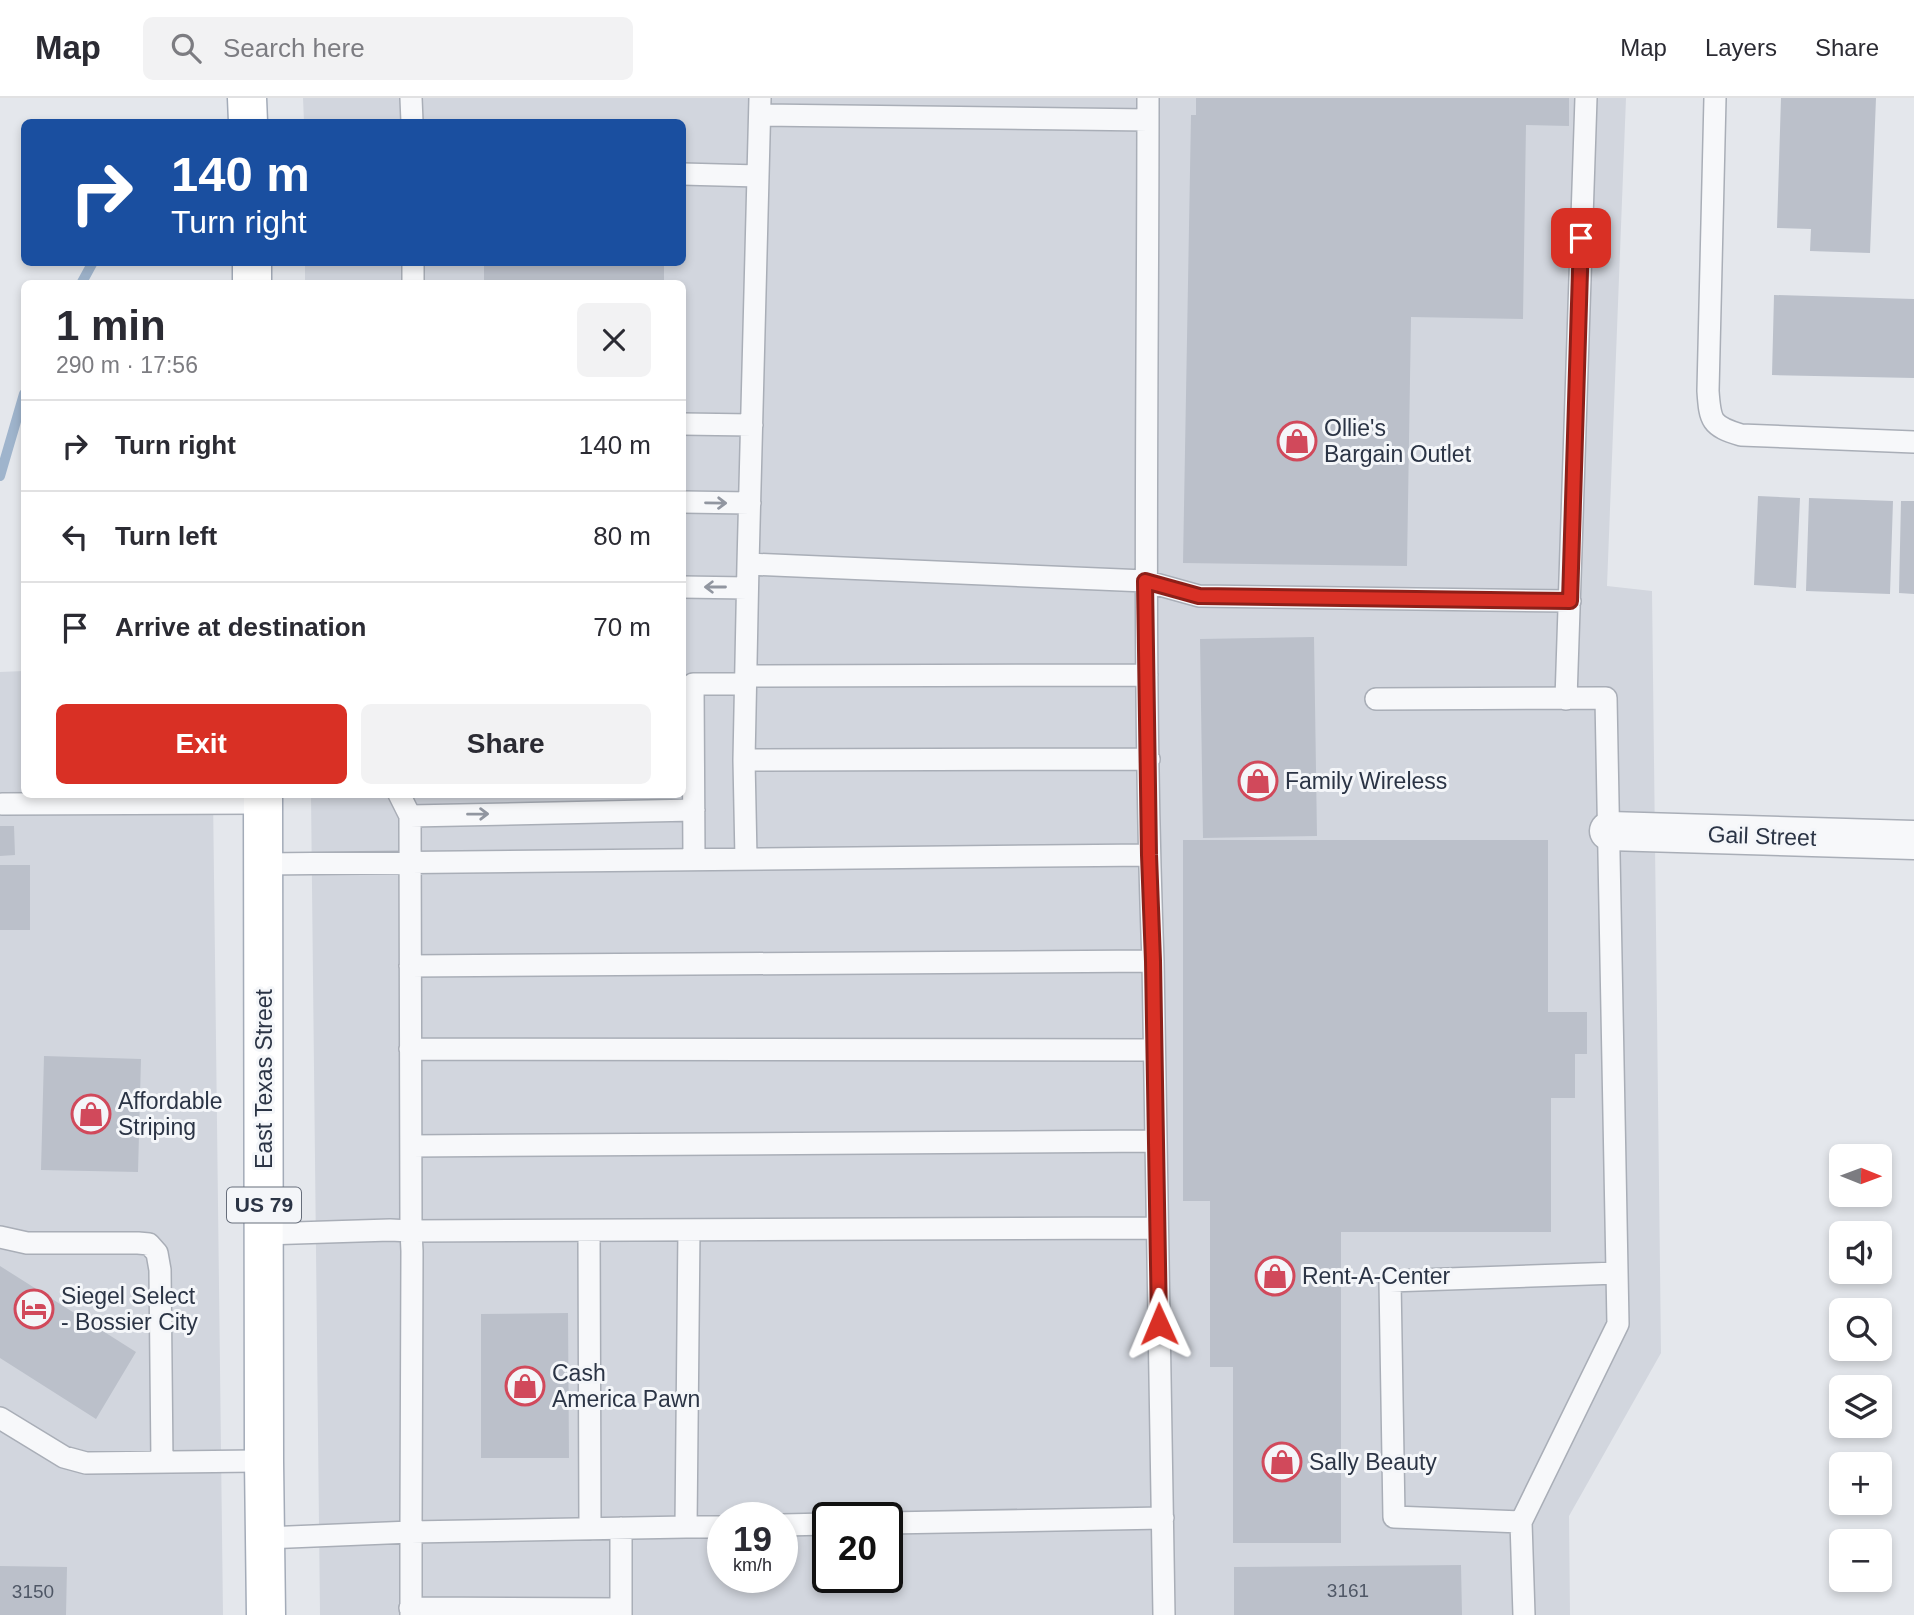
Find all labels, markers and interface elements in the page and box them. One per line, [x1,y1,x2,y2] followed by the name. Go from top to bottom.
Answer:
[143,17,633,80] search box
[35,29,101,66] text: Map
[167,29,205,67] icon: search
[223,33,365,63] text: Search here
[1620,34,1667,61] text: Map
[1705,34,1777,61] text: Layers
[1815,34,1879,61] text: Share
[56,147,147,238] icon: right
[171,147,310,201] text: 140 m
[171,204,307,240] text: Turn right
[1551,208,1611,268] pin
[1562,219,1600,257] icon: arrive
[56,302,166,349] text: 1 min
[577,303,651,377] button: close
[56,352,198,378] text: 290 m · 17:56
[1324,415,1472,467] place label: Ollie's Bargain Outlet
[1276,420,1318,462] shop icon: Ollie's Bargain Outlet
[56,427,94,465] icon: right
[115,430,236,460] text: Turn right
[579,430,651,460] text: 140 m
[704,496,727,510] one-way arrow
[56,518,94,556] icon: left
[115,521,217,551] text: Turn left
[593,521,651,551] text: 80 m
[704,581,727,594] one-way arrow
[56,609,94,647] icon: arrive
[115,612,366,642] text: Arrive at destination
[593,612,651,642] text: 70 m
[56,704,347,784] button: Exit
[361,704,651,784] button: Share
[1237,760,1279,802] shop icon: Family Wireless
[1285,768,1447,794] place label: Family Wireless
[467,807,490,821] one-way arrow
[1707,821,1817,851] street label: Gail Street
[251,988,277,1169] street label: East Texas Street
[118,1088,222,1140] place label: Affordable Striping
[70,1093,112,1135] shop icon: Affordable Striping
[1829,1144,1892,1208] north arrow
[1829,1144,1892,1592] map controls
[227,1188,301,1222] road number: US 79
[1829,1221,1892,1284] button: sound
[1254,1255,1296,1297] shop icon: Rent-A-Center
[1302,1263,1451,1289] place label: Rent-A-Center
[61,1283,198,1335] place label: Siegel Select - Bossier City
[1122,1287,1196,1361] position arrow
[13,1288,55,1330] hotel icon: Siegel Select - Bossier City
[1829,1298,1892,1361] button: search
[552,1360,700,1412] place label: Cash America Pawn
[504,1365,546,1407] shop icon: Cash America Pawn
[1829,1375,1892,1438] button: layers
[1261,1441,1303,1483] shop icon: Sally Beauty
[1309,1449,1437,1475] place label: Sally Beauty
[1829,1452,1892,1515] button: +
[812,1502,903,1593] speed limit sign: 20
[733,1519,772,1558] text: 19
[1829,1529,1892,1592] button: −
[733,1555,772,1575] text: km/h
[1327,1580,1369,1601] house number: 3161
[12,1581,54,1602] house number: 3150

